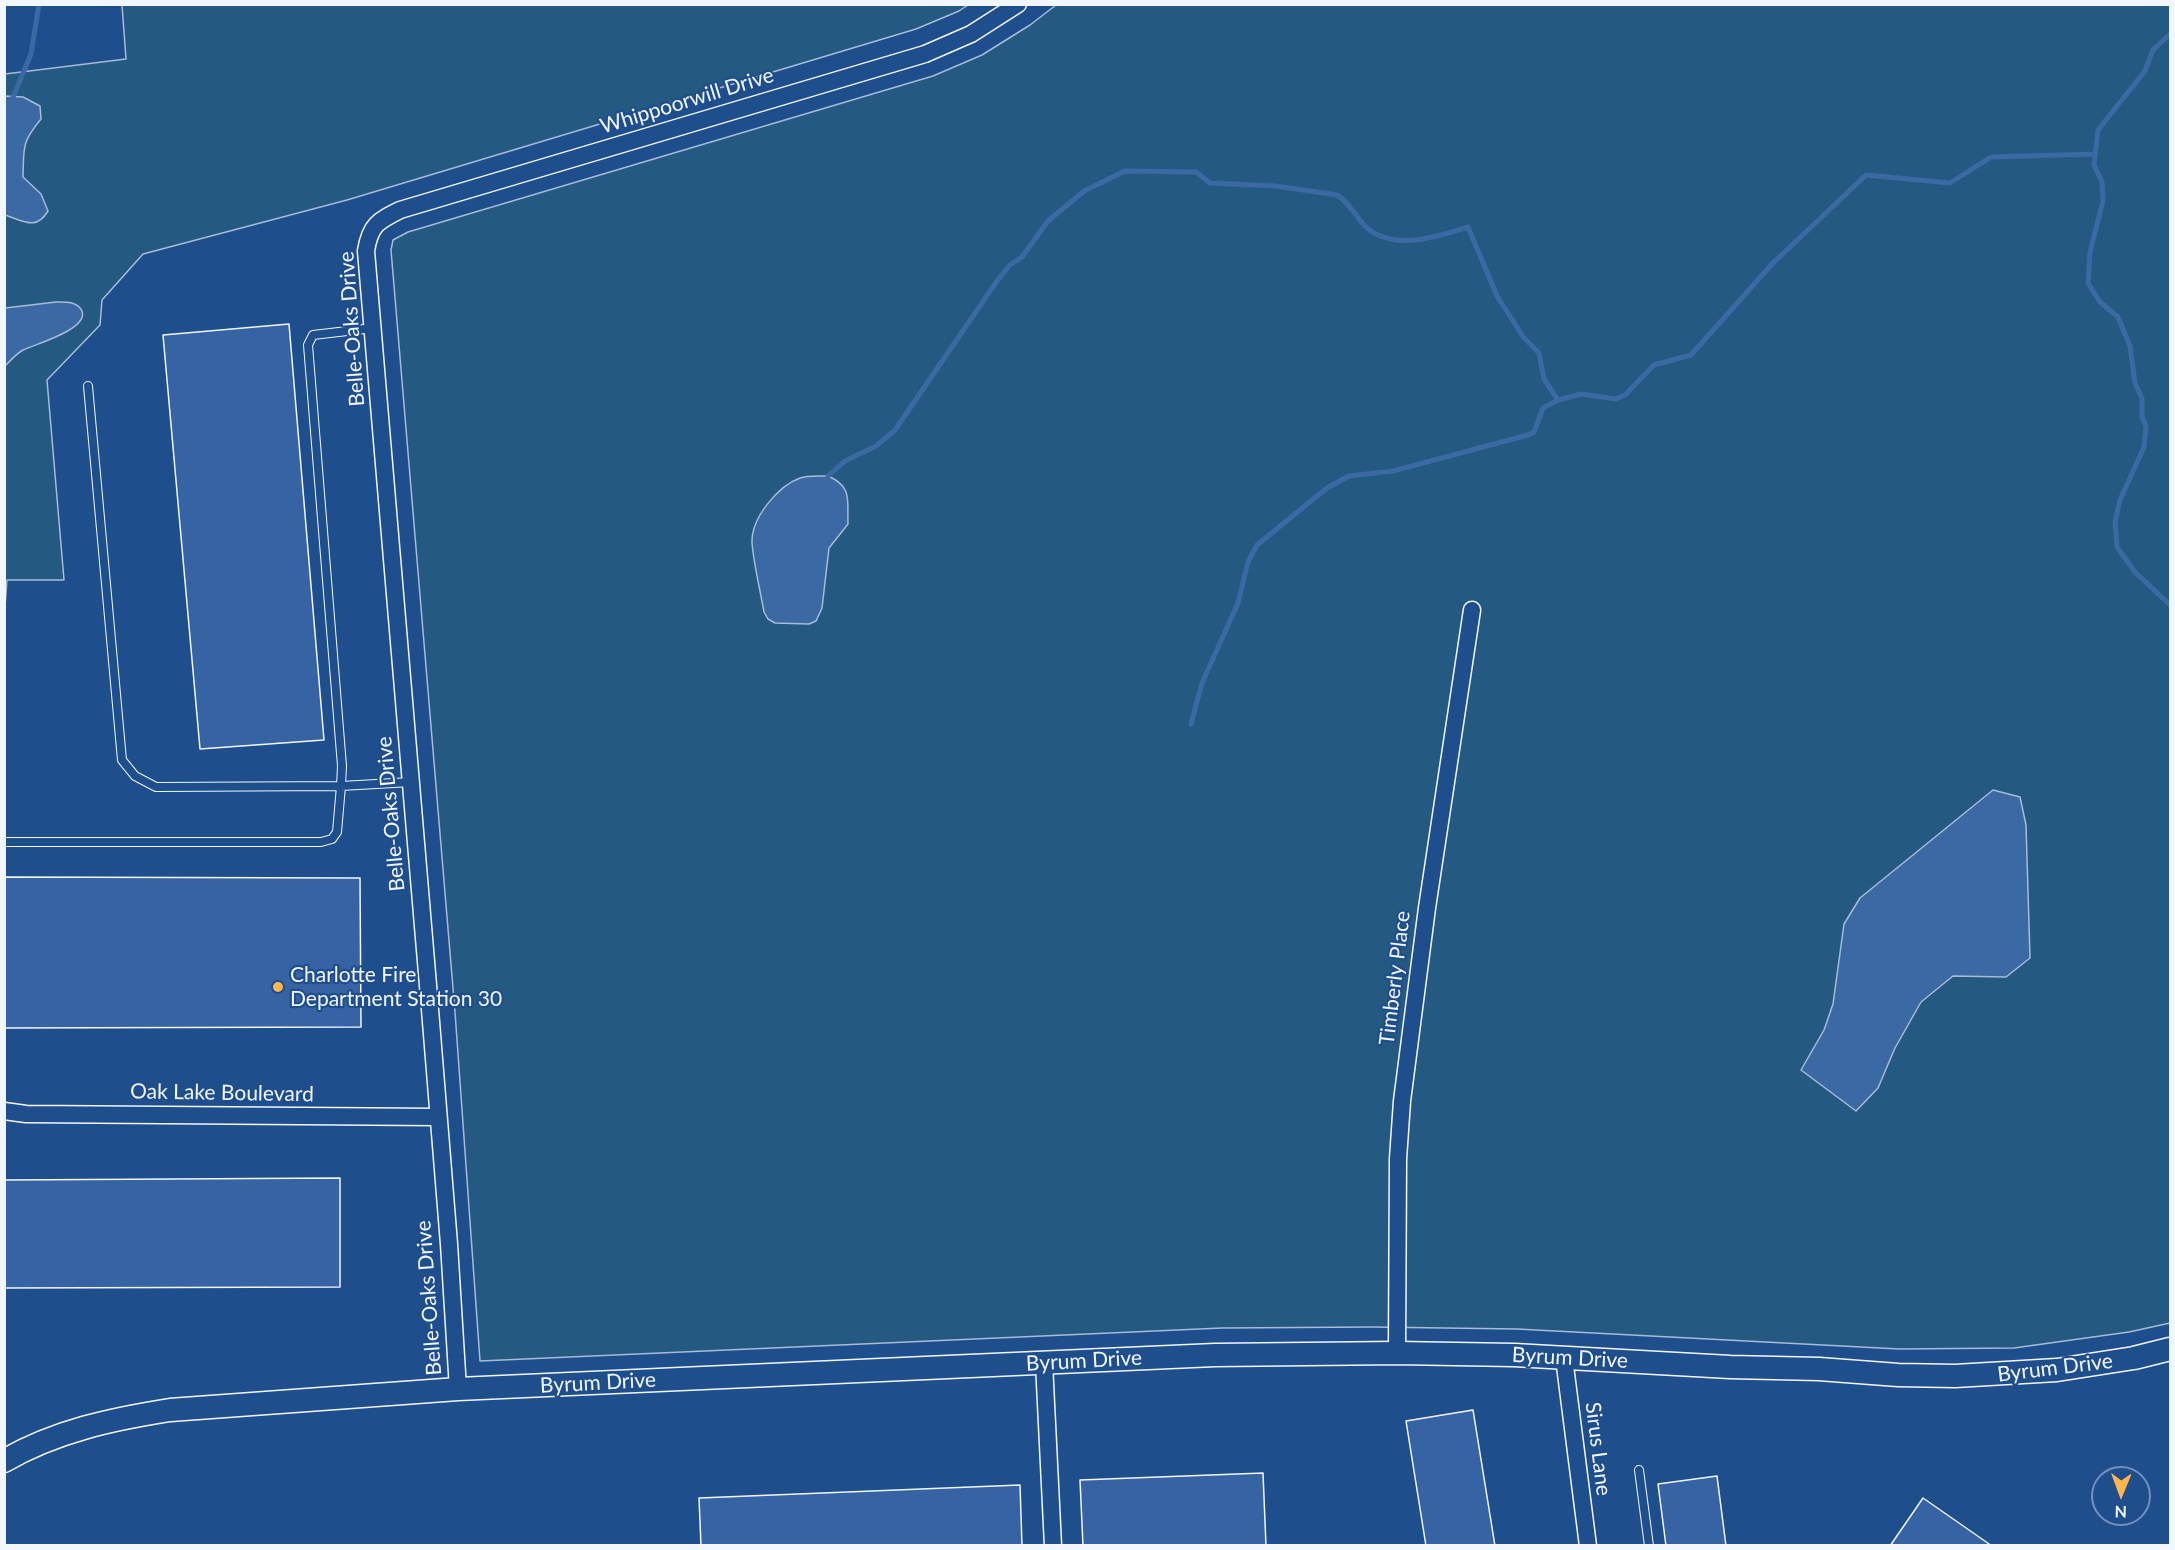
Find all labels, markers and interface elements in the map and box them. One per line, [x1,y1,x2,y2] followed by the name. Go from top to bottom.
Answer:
[597,63,777,139] street label: Whippoorwill Drive
[334,251,370,407] street label: Belle-Oaks Drive
[372,735,410,893] street label: Belle-Oaks Drive
[1374,909,1416,1047] street label: Timberly Place
[290,962,502,1012] place label: Charlotte Fire Department Station 30
[271,980,285,994] marker: Charlotte Fire Department Station 30
[130,1079,314,1107] street label: Oak Lake Boulevard
[411,1220,447,1376] street label: Belle-Oaks Drive
[1511,1342,1629,1374] street label: Byrum Drive
[1025,1345,1143,1377] street label: Byrum Drive
[1996,1348,2114,1388] street label: Byrum Drive
[539,1367,657,1399] street label: Byrum Drive
[1580,1401,1616,1497] street label: Sirus Lane
[2091,1466,2151,1526] north arrow
[2114,1503,2127,1522] text: N

